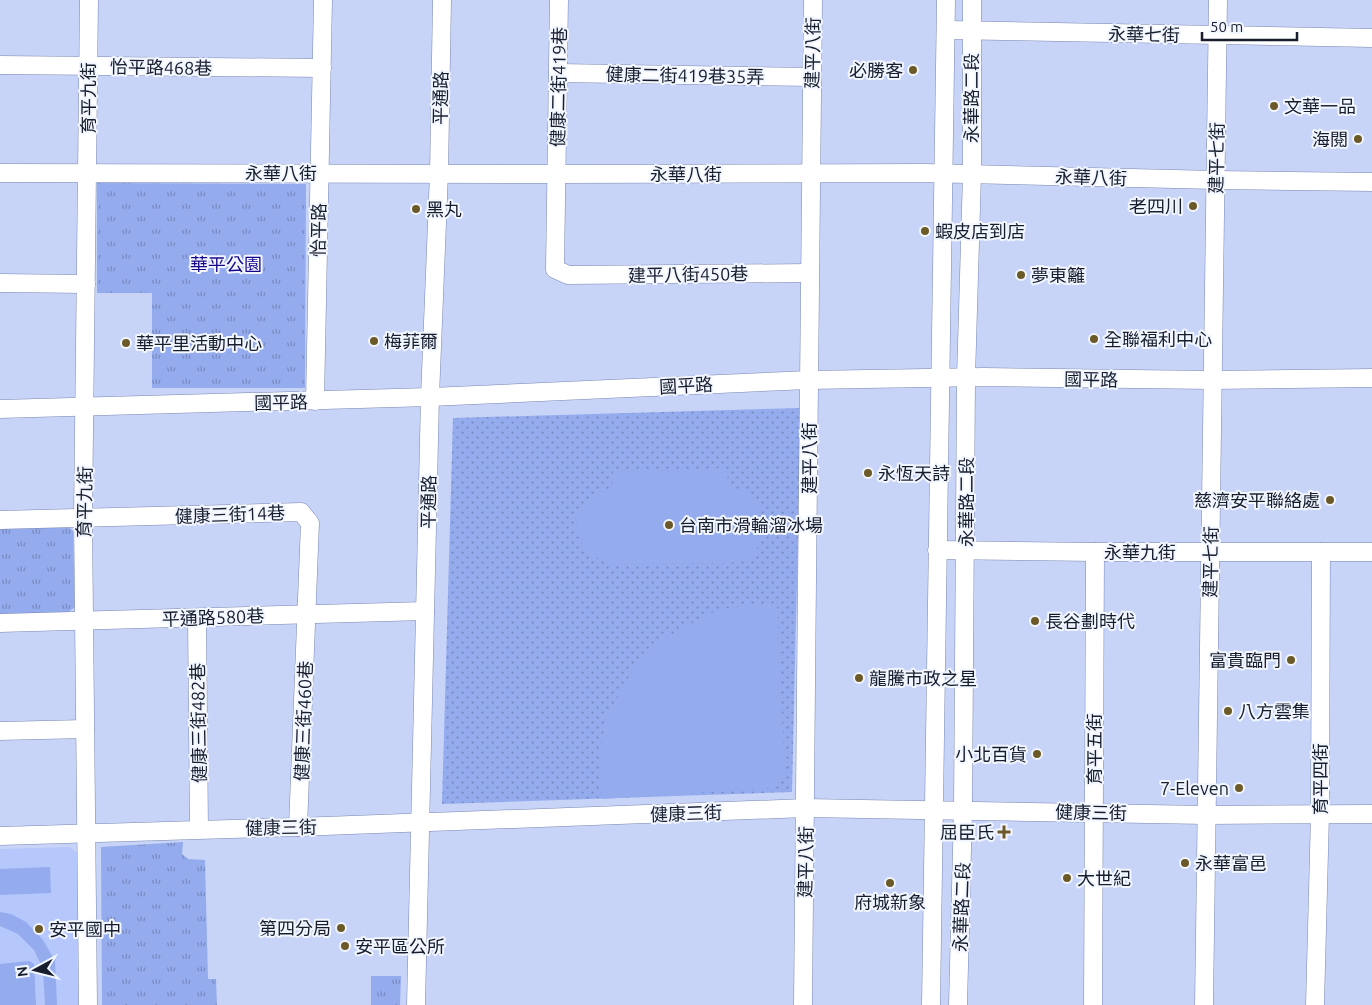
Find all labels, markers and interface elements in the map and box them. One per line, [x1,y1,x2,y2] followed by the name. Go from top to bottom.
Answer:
[1202,10,1297,42] scale bar
[801,17,823,89] street label: 建平八街
[1210,18,1243,35] text: 50 m
[1108,23,1180,45] street label: 永華七街
[547,27,569,147] street label: 健康二街419巷
[961,53,981,143] street label: 永華路二段
[110,56,212,78] street label: 怡平路468巷
[849,60,903,80] place label: 必勝客
[78,62,98,134] street label: 育平九街
[605,64,765,86] street label: 健康二街419巷35弄
[907,64,919,76] marker: 必勝客
[430,71,450,125] street label: 平通路
[1284,96,1356,116] place label: 文華一品
[1268,100,1280,112] marker: 文華一品
[1205,122,1227,194] street label: 建平七街
[1312,129,1348,149] place label: 海閱
[1352,133,1364,145] marker: 海閱
[245,163,317,183] street label: 永華八街
[650,164,722,184] street label: 永華八街
[1055,166,1127,188] street label: 永華八街
[1129,196,1183,216] place label: 老四川
[426,199,462,219] place label: 黑丸
[1187,200,1199,212] marker: 老四川
[308,203,328,257] street label: 怡平路
[410,203,422,215] marker: 黑丸
[935,221,1025,241] place label: 蝦皮店到店
[919,225,931,237] marker: 蝦皮店到店
[190,254,262,274] park label: 華平公園
[628,263,748,285] street label: 建平八街450巷
[1031,265,1085,285] place label: 夢東籬
[1015,269,1027,281] marker: 夢東籬
[1104,329,1212,349] place label: 全聯福利中心
[384,331,438,351] place label: 梅菲爾
[136,333,262,353] place label: 華平里活動中心
[1088,333,1100,345] marker: 全聯福利中心
[368,335,380,347] marker: 梅菲爾
[120,337,132,349] marker: 華平里活動中心
[1064,369,1118,389] street label: 國平路
[659,374,713,396] street label: 國平路
[254,392,308,412] street label: 國平路
[799,422,819,494] street label: 建平八街
[956,457,976,547] street label: 永華路二段
[878,463,950,483] place label: 永恆天詩
[73,466,95,538] street label: 育平九街
[862,467,874,479] marker: 永恆天詩
[418,475,438,529] street label: 平通路
[1194,490,1320,510] place label: 慈濟安平聯絡處
[1324,494,1336,506] marker: 慈濟安平聯絡處
[175,502,285,526] street label: 健康三街14巷
[679,515,823,535] place label: 台南市滑輪溜冰場
[663,519,675,531] marker: 台南市滑輪溜冰場
[1199,526,1221,598] street label: 建平七街
[1104,542,1176,562] street label: 永華九街
[161,605,265,629] street label: 平通路580巷
[1045,611,1135,631] place label: 長谷劃時代
[1029,615,1041,627] marker: 長谷劃時代
[1209,650,1281,670] place label: 富貴臨門
[1285,654,1297,666] marker: 富貴臨門
[291,660,315,782] street label: 健康三街460巷
[187,663,209,783] street label: 健康三街482巷
[869,668,977,688] place label: 龍騰市政之星
[853,672,865,684] marker: 龍騰市政之星
[1238,701,1310,721] place label: 八方雲集
[1222,705,1234,717] marker: 八方雲集
[1084,713,1104,785] street label: 育平五街
[1310,743,1330,815] street label: 育平四街
[955,744,1027,764] place label: 小北百貨
[1031,748,1043,760] marker: 小北百貨
[1160,778,1229,798] place label: 7-Eleven
[1233,782,1245,794] marker: 7-Eleven
[1055,801,1127,823] street label: 健康三街
[650,802,722,824] street label: 健康三街
[245,816,317,838] street label: 健康三街
[940,822,994,842] place label: 屈臣氏
[794,826,816,898] street label: 建平八街
[998,826,1010,838] marker: 屈臣氏
[1195,853,1267,873] place label: 永華富邑
[1179,857,1191,869] marker: 永華富邑
[949,862,973,952] street label: 永華路二段
[1077,868,1131,888] place label: 大世紀
[1061,872,1073,884] marker: 大世紀
[884,877,896,889] marker: 府城新象
[854,892,926,912] place label: 府城新象
[259,918,331,938] place label: 第四分局
[49,919,121,939] place label: 安平國中
[335,922,347,934] marker: 第四分局
[33,923,45,935] marker: 安平國中
[355,936,445,956] place label: 安平區公所
[339,940,351,952] marker: 安平區公所
[10,945,60,995] north arrow
[14,965,31,978] text: N

